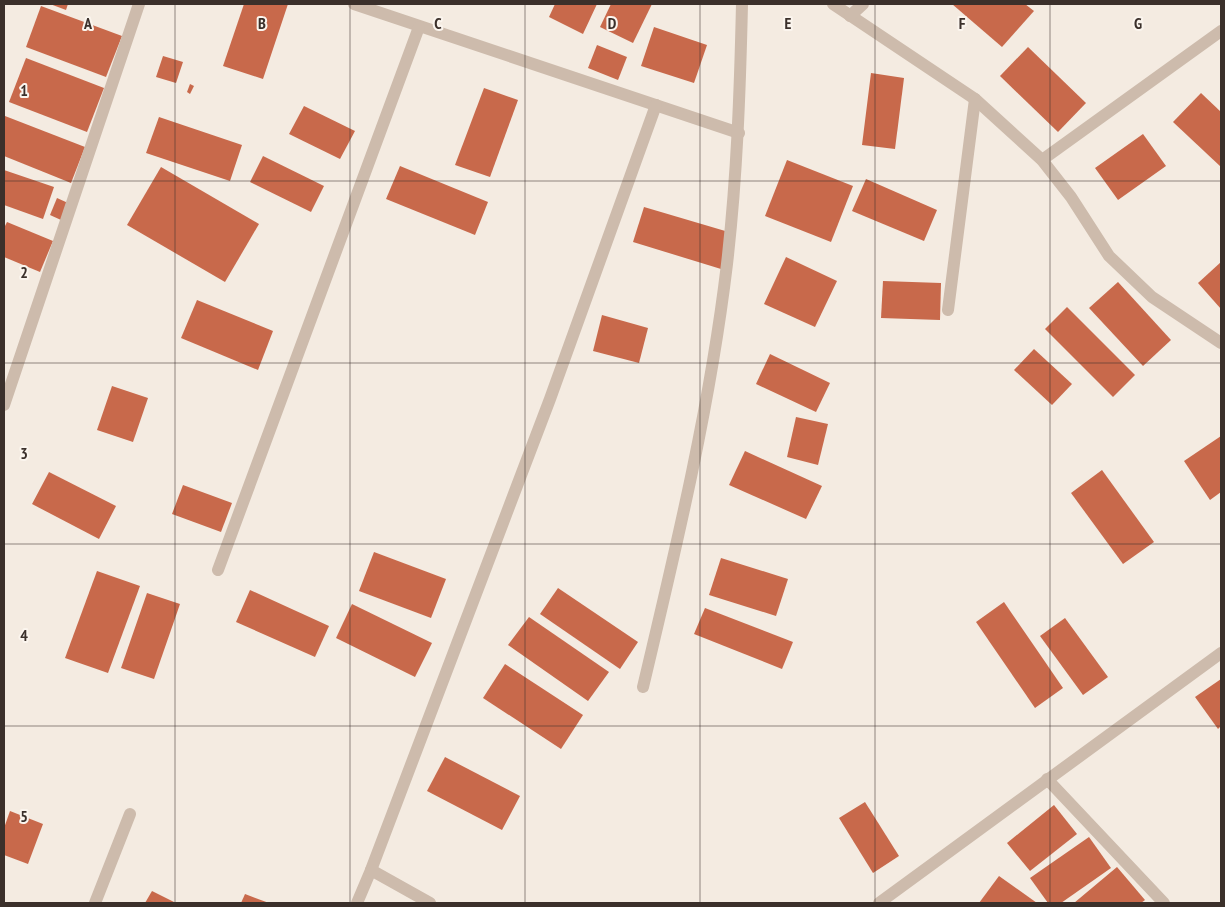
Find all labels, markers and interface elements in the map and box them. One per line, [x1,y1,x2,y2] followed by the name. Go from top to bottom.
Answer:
[83,13,93,33] text: A
[258,13,266,33] text: B
[434,13,442,33] text: C
[608,13,617,33] text: D
[785,13,792,33] text: E
[959,13,966,33] text: F
[1134,13,1142,33] text: G
[20,80,28,100] text: 1
[20,262,28,282] text: 2
[20,443,28,463] text: 3
[20,625,28,645] text: 4
[20,806,28,826] text: 5

